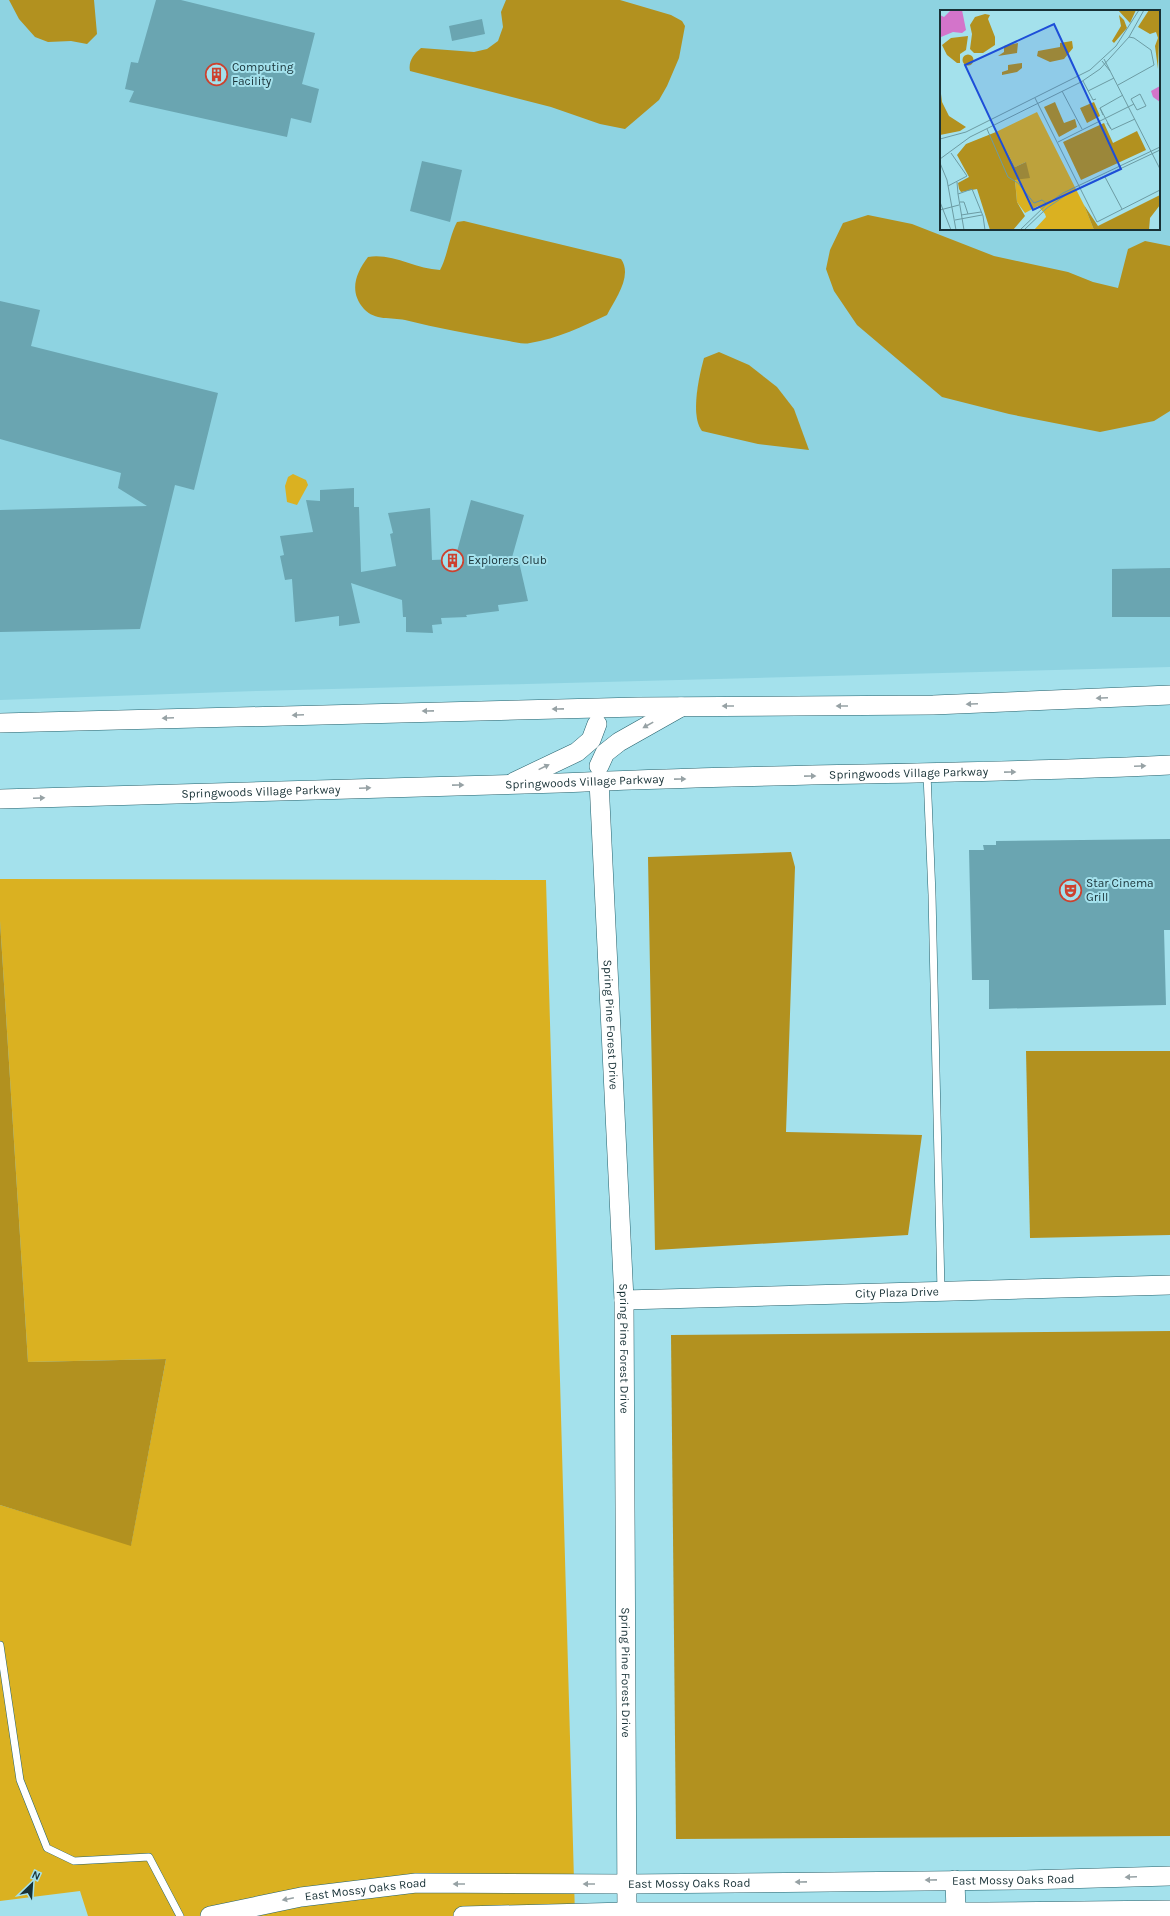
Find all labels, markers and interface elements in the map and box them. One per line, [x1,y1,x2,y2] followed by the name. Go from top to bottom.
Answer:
[940,10,1160,230] inset map
[232,60,294,88] place label: Computing Facility
[203,61,229,87] building icon: Computing Facility
[440,547,466,573] building icon: Explorers Club
[468,553,547,567] place label: Explorers Club
[1095,695,1108,701] one-way arrow
[966,700,978,707] one-way arrow
[721,703,734,709] one-way arrow
[835,703,848,709] one-way arrow
[551,706,564,712] one-way arrow
[421,708,434,714] one-way arrow
[292,711,304,718] one-way arrow
[161,715,174,721] one-way arrow
[642,722,654,729] one-way arrow
[1134,763,1146,770] one-way arrow
[539,764,550,770] one-way arrow
[829,764,989,782] street label: Springwoods Village Parkway
[1004,769,1017,775] one-way arrow
[505,772,665,792] street label: Springwoods Village Parkway
[804,773,817,779] one-way arrow
[674,775,686,782] one-way arrow
[181,782,341,801] street label: Springwoods Village Parkway
[452,782,464,789] one-way arrow
[359,785,372,791] one-way arrow
[33,794,45,801] one-way arrow
[1086,876,1154,904] place label: Star Cinema Grill
[1057,877,1083,903] theatre icon: Star Cinema Grill
[601,959,621,1090] street label: Spring Pine Forest Drive
[616,1283,632,1414] street label: Spring Pine Forest Drive
[855,1284,939,1301] street label: City Plaza Drive
[618,1607,633,1738] street label: Spring Pine Forest Drive
[12,1864,52,1904] north arrow
[30,1868,42,1883] text: N
[952,1872,1075,1888] street label: East Mossy Oaks Road
[1124,1874,1137,1880] one-way arrow
[304,1876,427,1903] street label: East Mossy Oaks Road
[628,1876,751,1891] street label: East Mossy Oaks Road
[925,1877,937,1884] one-way arrow
[794,1879,807,1885] one-way arrow
[452,1881,465,1887] one-way arrow
[582,1881,595,1887] one-way arrow
[282,1897,294,1903] one-way arrow

